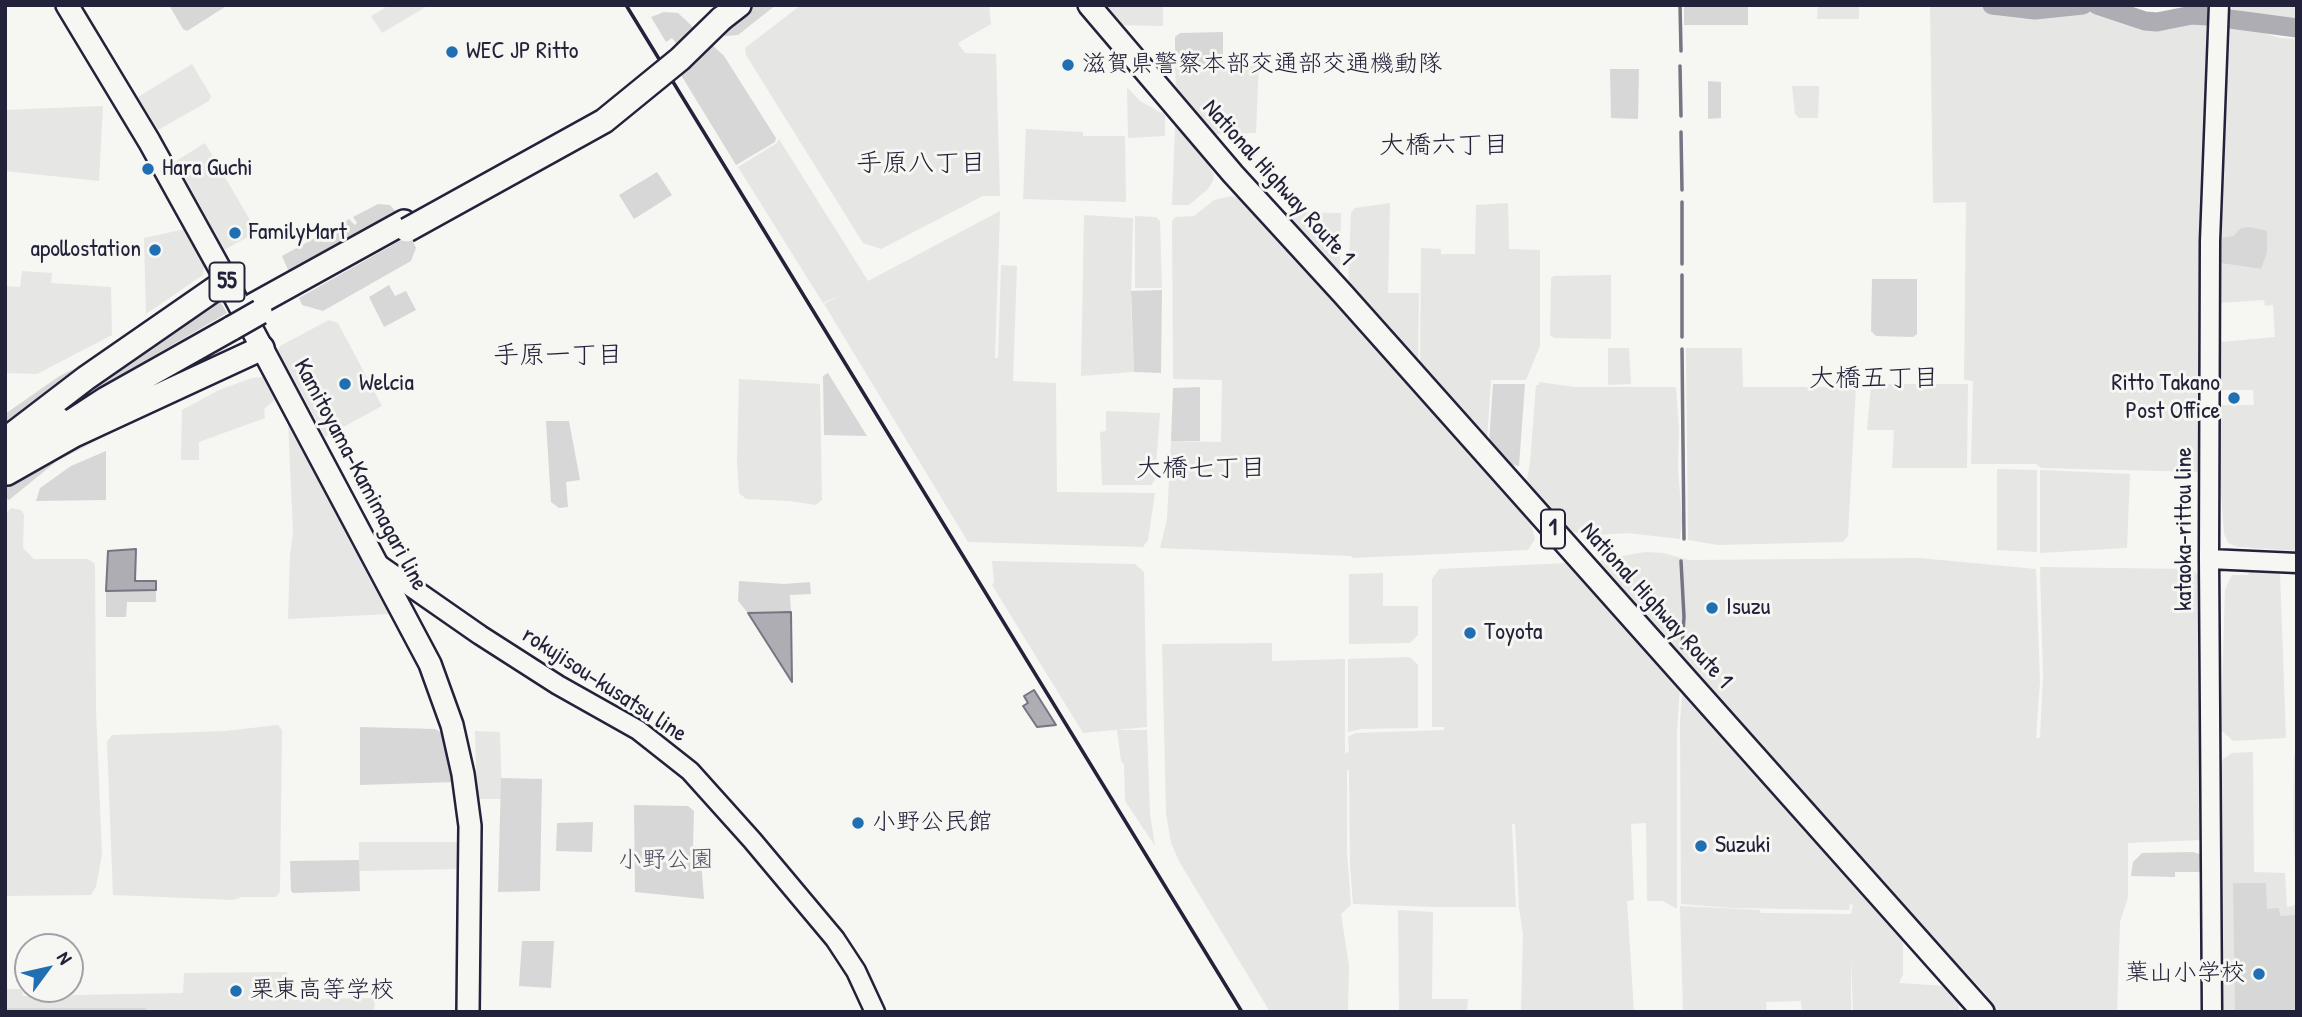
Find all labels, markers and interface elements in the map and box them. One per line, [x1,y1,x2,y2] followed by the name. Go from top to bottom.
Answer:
[466,38,578,66] place label: WEC JP Ritto
[444,44,460,60] marker: WEC JP Ritto
[1082,51,1442,79] place label: 滋賀県警察本部交通部交通機動隊
[1060,57,1076,73] marker: 滋賀県警察本部交通部交通機動隊
[1196,94,1360,272] street label: National Highway Route 1
[1379,130,1509,162] district label: 大橋六丁目
[856,148,986,180] district label: 手原八丁目
[162,155,253,183] place label: Hara Guchi
[140,161,156,177] marker: Hara Guchi
[249,219,347,247] place label: FamilyMart
[227,225,243,241] marker: FamilyMart
[31,236,141,264] place label: apollostation
[147,242,163,258] marker: apollostation
[210,262,244,302] road number: 55
[493,340,623,372] district label: 手原一丁目
[287,354,433,596] street label: Kamitoyama-Kamimagari line
[1809,363,1939,395] district label: 大橋五丁目
[359,370,414,398] place label: Welcia
[2111,370,2220,426] place label: Ritto Takano Post Office
[337,376,353,392] marker: Welcia
[2226,390,2242,406] marker: Ritto Takano Post Office
[2171,447,2199,611] street label: kataoka-rittou line
[1136,453,1266,485] district label: 大橋七丁目
[1541,509,1565,548] road number: 1
[1574,517,1738,695] street label: National Highway Route 1
[1726,594,1770,622] place label: Isuzu
[1704,600,1720,616] marker: Isuzu
[1484,619,1542,647] place label: Toyota
[516,621,692,749] street label: rokujisou-kusatsu line
[1462,625,1478,641] marker: Toyota
[872,809,992,837] place label: 小野公民館
[850,815,866,831] marker: 小野公民館
[1715,832,1771,860] place label: Suzuki
[1693,838,1709,854] marker: Suzuki
[618,847,714,875] park label: 小野公園
[14,933,84,1003] north arrow
[51,946,79,969] text: N
[2125,960,2245,988] place label: 葉山小学校
[2251,966,2267,982] marker: 葉山小学校
[250,977,394,1005] place label: 栗東高等学校
[228,983,244,999] marker: 栗東高等学校

